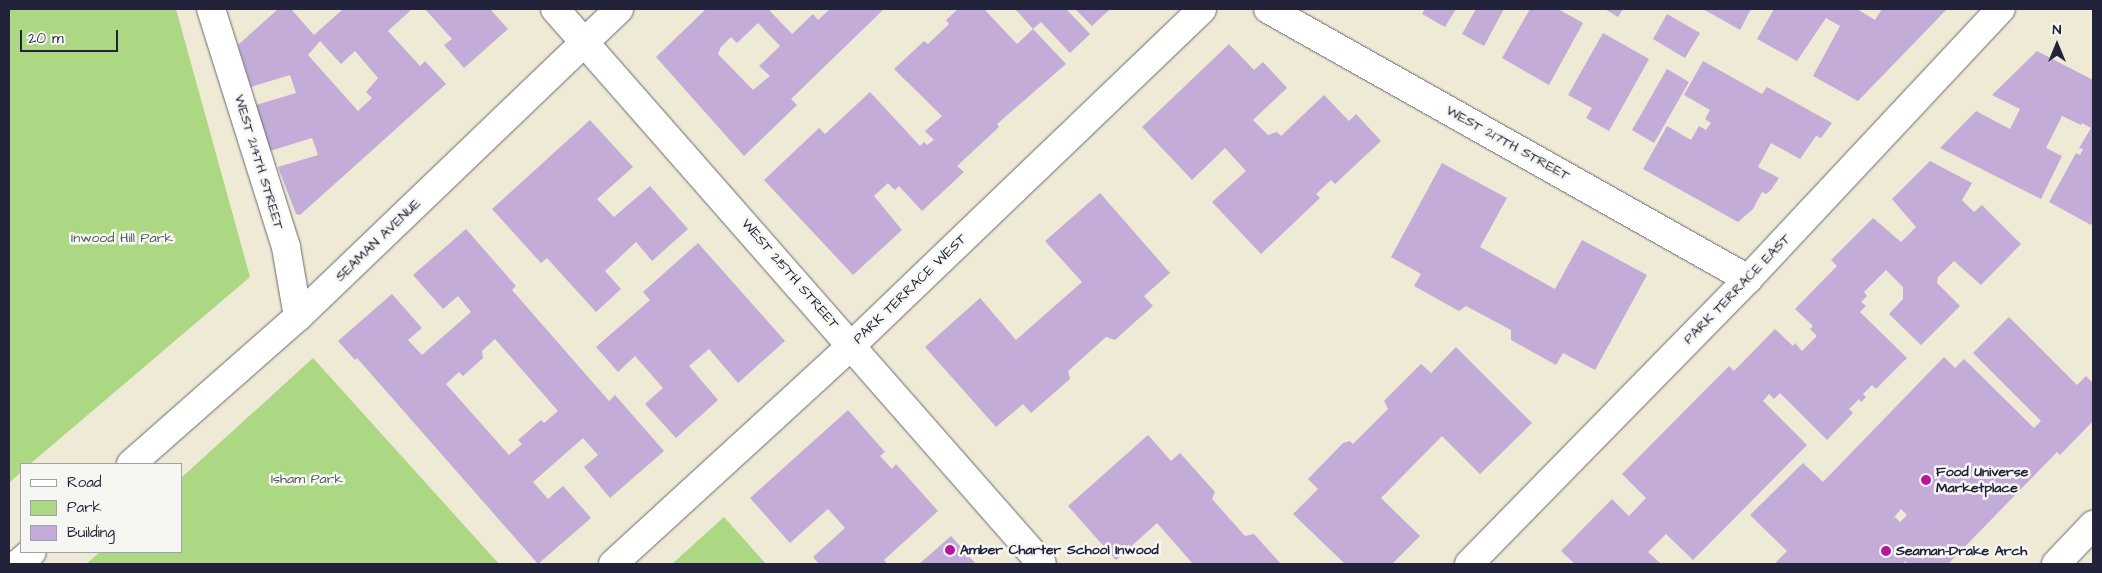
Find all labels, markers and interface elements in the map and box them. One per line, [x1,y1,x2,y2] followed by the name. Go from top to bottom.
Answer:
[22,20,120,52] scale bar
[2032,20,2082,70] north arrow
[2053,20,2061,40] text: N
[28,28,64,49] text: 20 m
[231,93,287,231] street label: WEST 214TH STREET
[1443,102,1573,184] street label: WEST 217TH STREET
[332,195,424,285] street label: SEAMAN AVENUE
[738,216,842,332] street label: WEST 215TH STREET
[71,230,173,246] park label: Inwood Hill Park
[1680,230,1794,348] street label: PARK TERRACE EAST
[850,231,970,347] street label: PARK TERRACE WEST
[20,463,182,553] legend
[1936,464,2028,497] place label: Food Universe Marketplace
[271,471,343,487] park label: Isham Park
[67,472,101,493] text: Road
[1920,474,1932,486] marker: Food Universe Marketplace
[67,497,102,518] text: Park
[67,522,115,543] text: Building
[960,542,1159,558] place label: Amber Charter School Inwood
[1896,543,2027,559] place label: Seaman-Drake Arch
[944,544,956,556] marker: Amber Charter School Inwood
[1880,545,1892,557] marker: Seaman-Drake Arch

